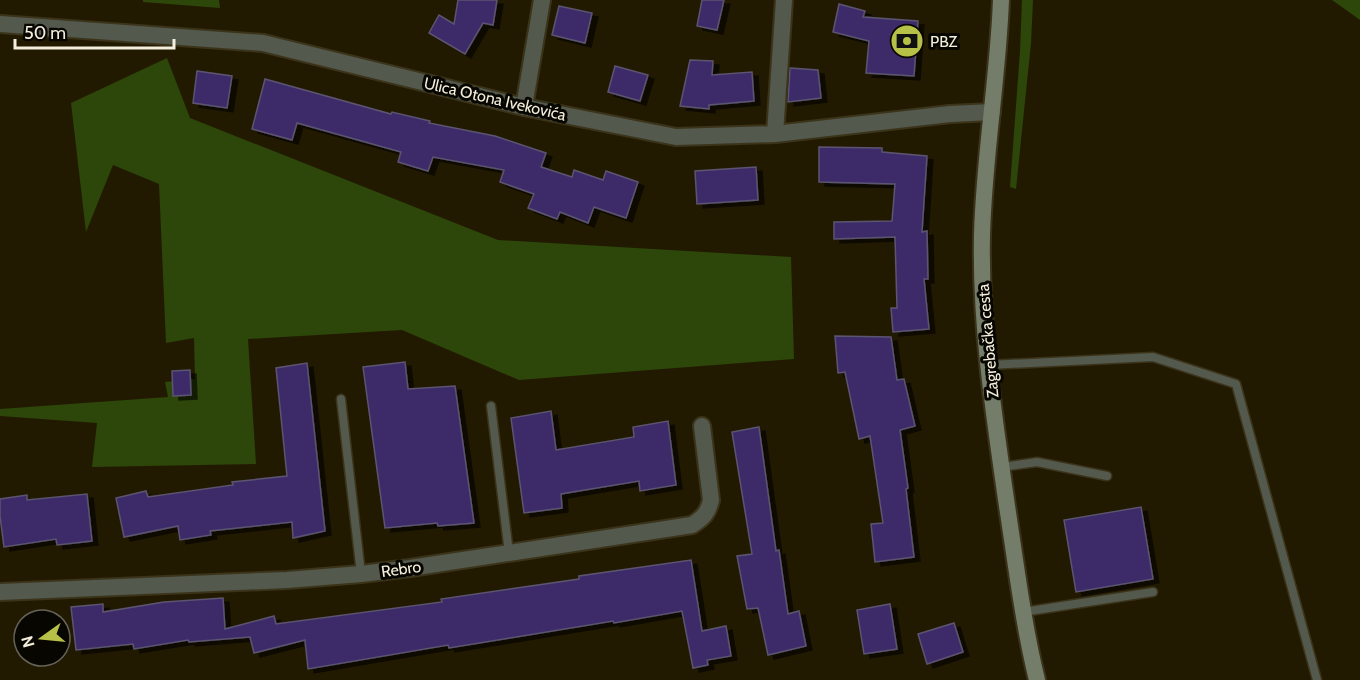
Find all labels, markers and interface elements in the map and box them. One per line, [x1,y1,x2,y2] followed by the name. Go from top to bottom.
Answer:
[15,12,174,50] scale bar
[24,22,66,44] text: 50 m
[889,23,925,59] bank icon: PBZ
[930,32,958,51] place label: PBZ
[422,73,568,125] street label: Ulica Otona Ivekovića
[974,283,1002,399] street label: Zagrebačka cesta
[380,557,422,581] street label: Rebro
[12,608,72,668] north arrow
[17,634,39,650] text: N

